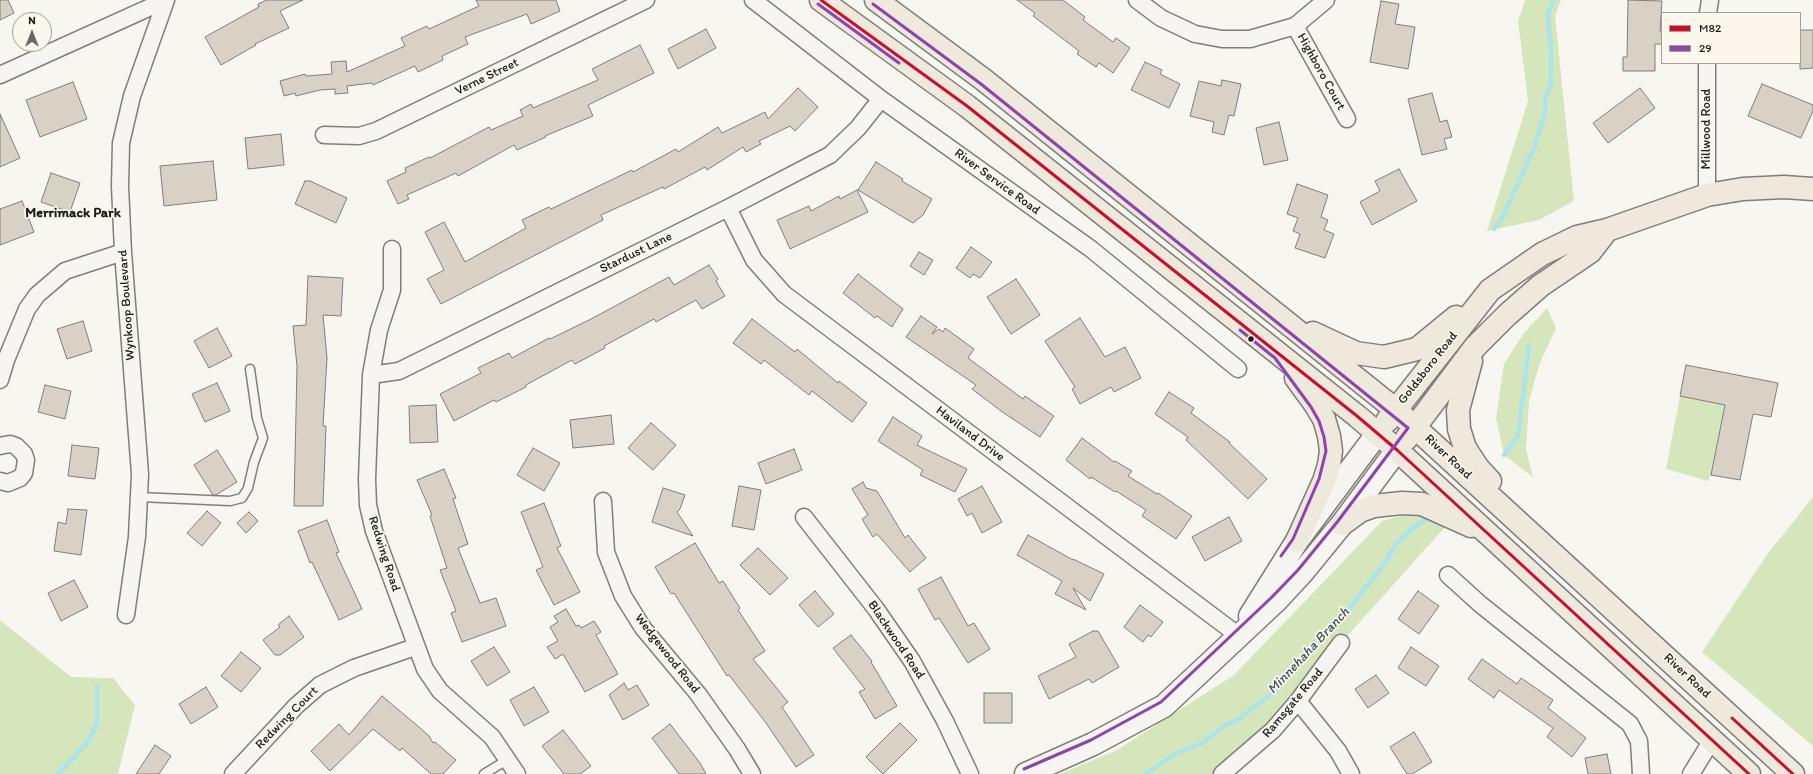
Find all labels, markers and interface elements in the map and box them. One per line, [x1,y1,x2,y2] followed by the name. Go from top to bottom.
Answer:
[12,12,52,52] north arrow
[1661,12,1801,64] legend
[28,14,36,27] text: N
[1699,21,1721,35] text: M82
[1293,31,1349,113] street label: Highboro Court
[1699,41,1712,55] text: 29
[453,55,521,99] street label: Verne Street
[1699,88,1715,170] street label: Millwood Road
[951,146,1043,218] street label: River Service Road
[25,205,121,221] district label: Merrimack Park
[597,229,675,277] street label: Stardust Lane
[115,249,139,361] street label: Wynkoop Boulevard
[1395,329,1461,407] street label: Goldsboro Road
[1246,334,1256,344] unlabelled marker
[932,403,1008,465] street label: Haviland Drive
[1421,431,1475,483] street label: River Road
[364,514,404,594] street label: Redwing Road
[864,598,928,682] street label: Blackwood Road
[1264,604,1354,698] water label: Minnehaha Branch
[631,611,703,697] street label: Wedgewood Road
[1660,650,1714,702] street label: River Road
[1259,665,1327,741] street label: Ramsgate Road
[252,683,322,753] street label: Redwing Court

